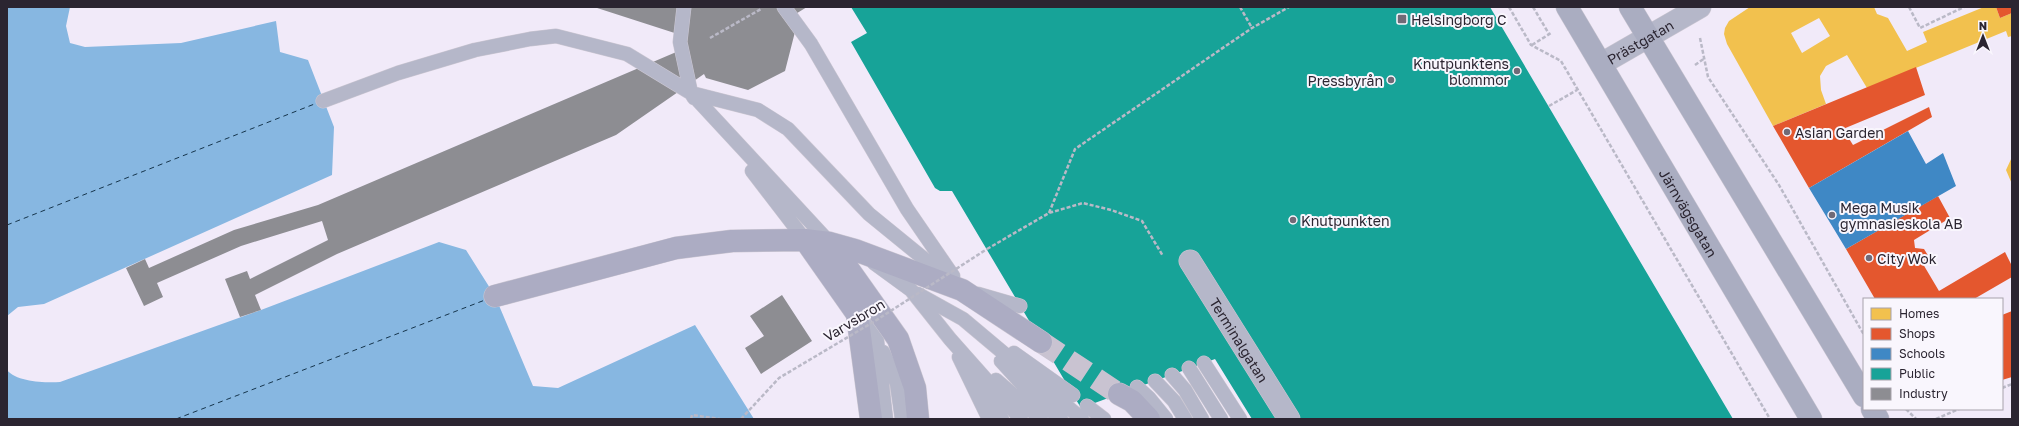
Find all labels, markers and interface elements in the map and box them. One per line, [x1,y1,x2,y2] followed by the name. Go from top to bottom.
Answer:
[1411,11,1507,28] place label: Helsingborg C
[1396,13,1408,25] marker: Helsingborg C
[1604,16,1676,67] street label: Prästgatan
[1963,16,2003,56] north arrow
[1979,19,1987,32] text: N
[1413,55,1510,88] place label: Knutpunktens blommor
[1512,66,1522,76] marker: Knutpunktens blommor
[1308,72,1383,89] place label: Pressbyrån
[1386,75,1396,85] marker: Pressbyrån
[1795,124,1884,141] place label: Asian Garden
[1782,127,1792,137] marker: Asian Garden
[1656,165,1721,260] street label: Järnvägsgatan
[1840,199,1963,232] place label: Mega Musik gymnasieskola AB
[1827,210,1837,220] marker: Mega Musik gymnasieskola AB
[1301,212,1390,229] place label: Knutpunkten
[1288,215,1298,225] marker: Knutpunkten
[1877,250,1937,267] place label: City Wok
[1864,253,1874,263] marker: City Wok
[1207,294,1272,385] street label: Terminalgatan
[820,295,888,345] street label: Varvsbron
[1863,298,2003,410] legend
[1899,306,1939,321] text: Homes
[1899,326,1935,341] text: Shops
[1899,346,1945,361] text: Schools
[1899,366,1936,381] text: Public
[1899,386,1948,401] text: Industry

